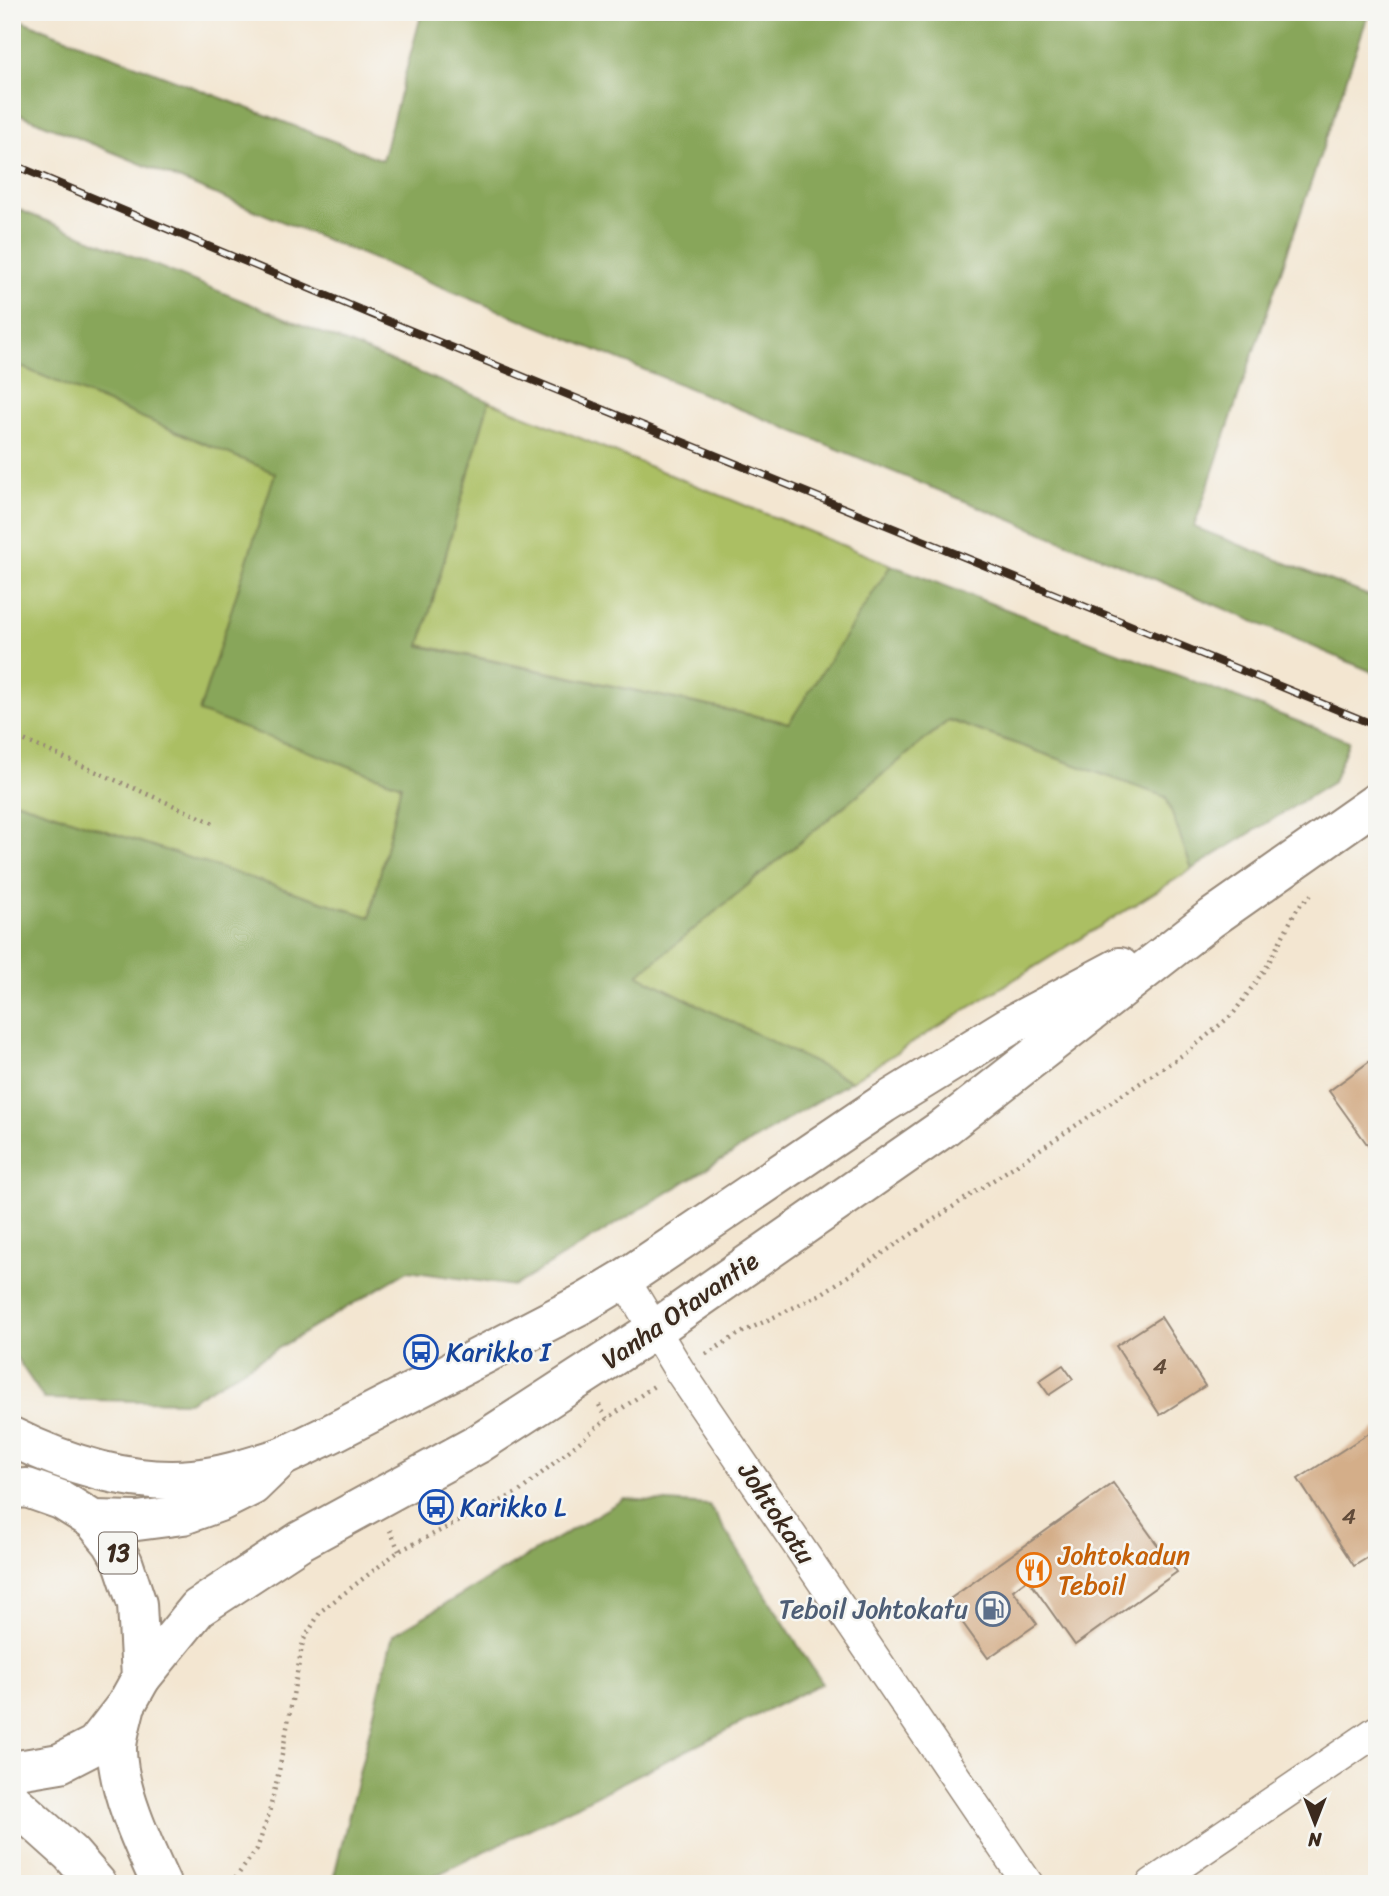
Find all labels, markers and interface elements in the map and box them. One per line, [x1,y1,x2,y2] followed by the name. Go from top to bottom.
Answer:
[592,1238,769,1382] street label: Vanha Otavantie
[446,1329,552,1375] place label: Karikko I
[402,1333,440,1371] bus stop icon: Karikko I
[1153,1346,1167,1387] house number: 4
[725,1451,828,1574] street label: Johtokatu
[460,1484,566,1530] place label: Karikko L
[417,1488,455,1526] bus stop icon: Karikko L
[1342,1496,1356,1537] house number: 4
[99,1532,137,1574] road number: 13
[1057,1532,1190,1608] place label: Johtokadun Teboil
[1015,1551,1053,1589] restaurant icon: Johtokadun Teboil
[779,1586,968,1632] place label: Teboil Johtokatu
[974,1590,1012,1628] fuel station icon: Teboil Johtokatu
[1280,1787,1350,1857] north arrow
[1308,1823,1323,1856] text: N

